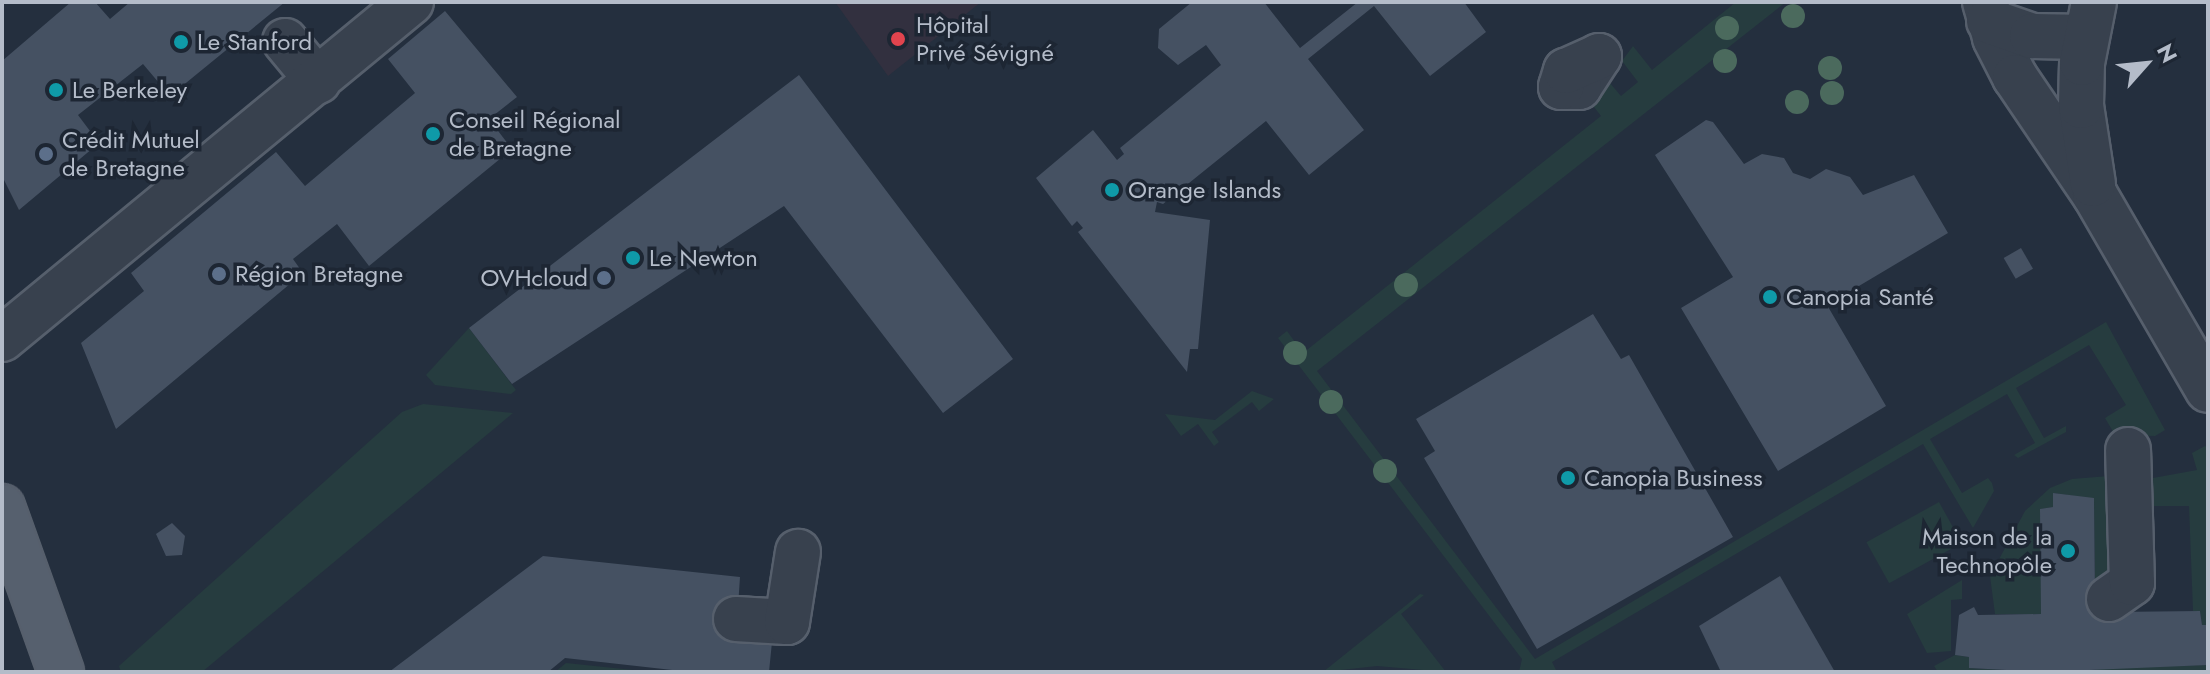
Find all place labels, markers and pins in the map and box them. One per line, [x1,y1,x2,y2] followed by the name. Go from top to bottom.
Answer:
[916,11,1054,67] place label: Hôpital Privé Sévigné
[197,28,312,56] place label: Le Stanford
[887,28,909,50] marker: Hôpital Privé Sévigné
[172,33,190,51] marker: Le Stanford
[72,76,187,104] place label: Le Berkeley
[47,81,65,99] marker: Le Berkeley
[449,106,621,162] place label: Conseil Régional de Bretagne
[424,125,442,143] marker: Conseil Régional de Bretagne
[62,126,200,182] place label: Crédit Mutuel de Bretagne
[37,145,55,163] marker: Crédit Mutuel de Bretagne
[1128,176,1281,204] place label: Orange Islands
[1103,181,1121,199] marker: Orange Islands
[649,244,758,272] place label: Le Newton
[624,249,642,267] marker: Le Newton
[235,260,403,288] place label: Région Bretagne
[480,264,588,292] place label: OVHcloud
[210,265,228,283] marker: Région Bretagne
[595,269,613,287] marker: OVHcloud
[1786,283,1934,311] place label: Canopia Santé
[1761,288,1779,306] marker: Canopia Santé
[1584,464,1763,492] place label: Canopia Business
[1559,469,1577,487] marker: Canopia Business
[1922,523,2052,579] place label: Maison de la Technopôle
[2059,542,2077,560] marker: Maison de la Technopôle

